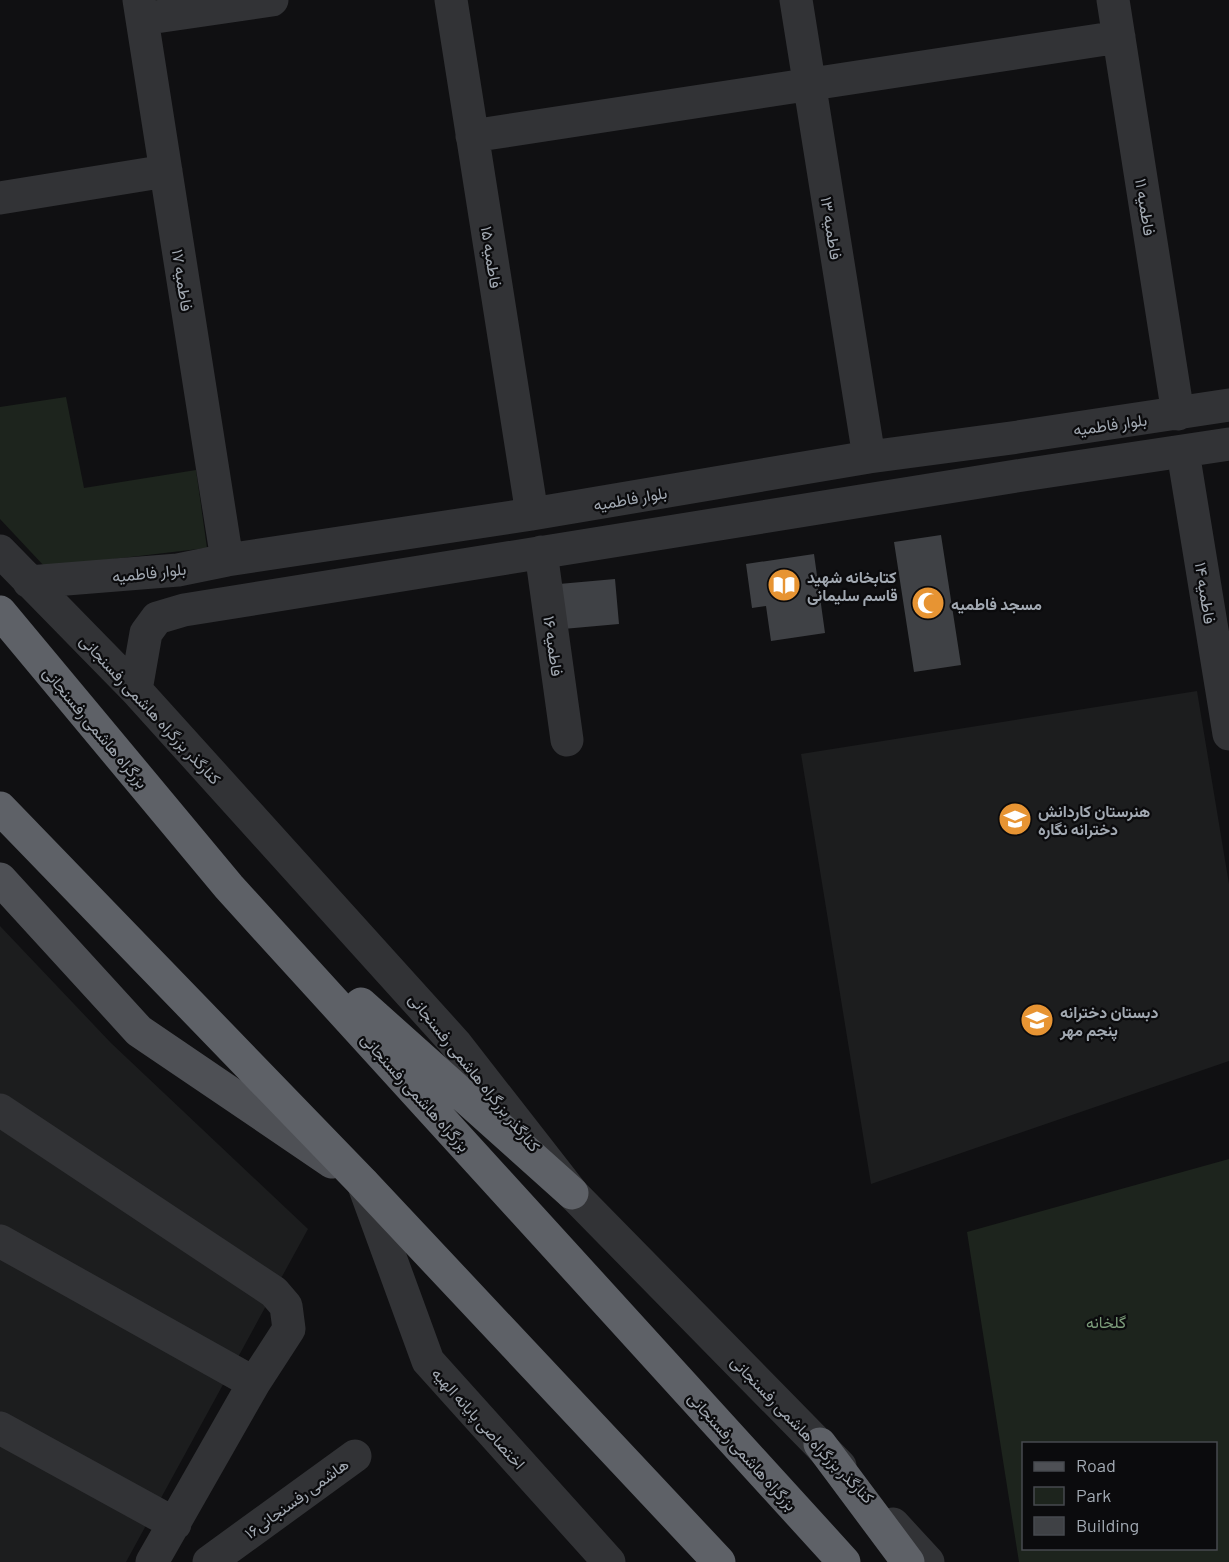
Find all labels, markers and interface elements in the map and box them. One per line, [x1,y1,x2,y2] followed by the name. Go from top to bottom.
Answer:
[1131,177,1160,237] street label: فاطمیه ۱۱
[817,195,846,261] street label: فاطمیه ۱۳
[477,225,506,289] street label: فاطمیه ۱۵
[168,248,197,312] street label: فاطمیه ۱۷
[1072,409,1148,441] street label: بلوار فاطمیه
[592,482,669,516] street label: بلوار فاطمیه
[111,559,187,587] street label: بلوار فاطمیه
[1191,561,1220,625] street label: فاطمیه ۱۴
[766,567,802,603] library icon: کتابخانه شهید قاسم سلیمانی
[807,567,898,606] place label: کتابخانه شهید قاسم سلیمانی
[910,585,946,621] mosque icon: مسجد فاطمیه
[951,594,1042,614] place label: مسجد فاطمیه
[539,615,568,678] street label: فاطمیه ۱۶
[77,630,225,788] street label: کنارگذر بزرگراه هاشمی رفسنجانی
[40,662,152,792] street label: بزرگراه هاشمی رفسنجانی
[997,801,1033,837] school or university icon: هنرستان کاردانش دخترانه نگاره
[1038,801,1150,840] place label: هنرستان کاردانش دخترانه نگاره
[405,989,545,1155] street label: کنارگذر بزرگراه هاشمی رفسنجانی
[1019,1002,1055,1038] school or university icon: دبستان دخترانه پنجم مهر
[1059,1002,1158,1042] place label: دبستان دخترانه پنجم مهر
[358,1029,474,1155] street label: بزرگراه هاشمی رفسنجانی
[1086,1312,1126,1331] park label: گلخانه
[727,1351,879,1507] street label: کنارگذر بزرگراه هاشمی رفسنجانی
[426,1363,530,1475] street label: اختصاصی پایانه الهیه
[685,1388,801,1514] street label: بزرگراه هاشمی رفسنجانی
[1022,1442,1217,1550] legend
[240,1454,353,1544] street label: هاشمی رفسنجانی۱۶
[1076,1454,1116,1476] text: Road
[1076,1484,1111,1506] text: Park
[1076,1514,1139,1536] text: Building

